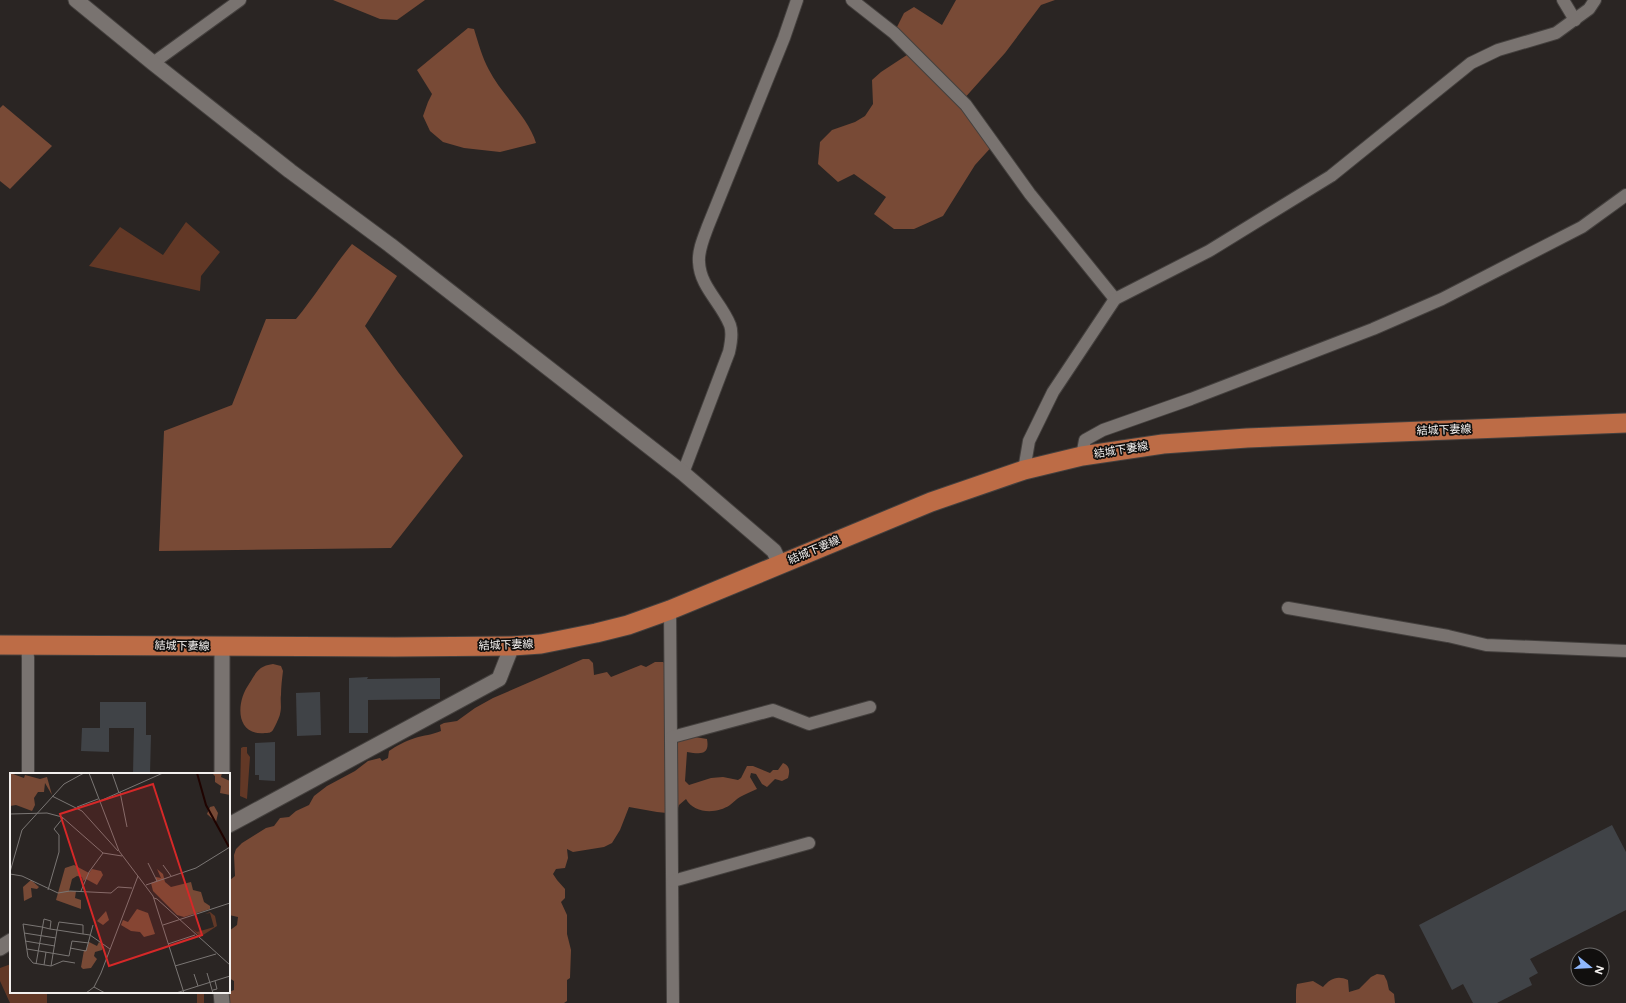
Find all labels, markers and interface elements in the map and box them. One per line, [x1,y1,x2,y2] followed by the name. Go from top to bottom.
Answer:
[1416,423,1472,437] street label: 結城下妻線
[1093,439,1149,461] street label: 結城下妻線
[786,533,842,567] street label: 結城下妻線
[478,638,534,652] street label: 結城下妻線
[154,639,210,653] street label: 結城下妻線
[10,773,230,993] inset map
[1570,947,1610,987] north arrow
[1592,964,1607,976] text: N

